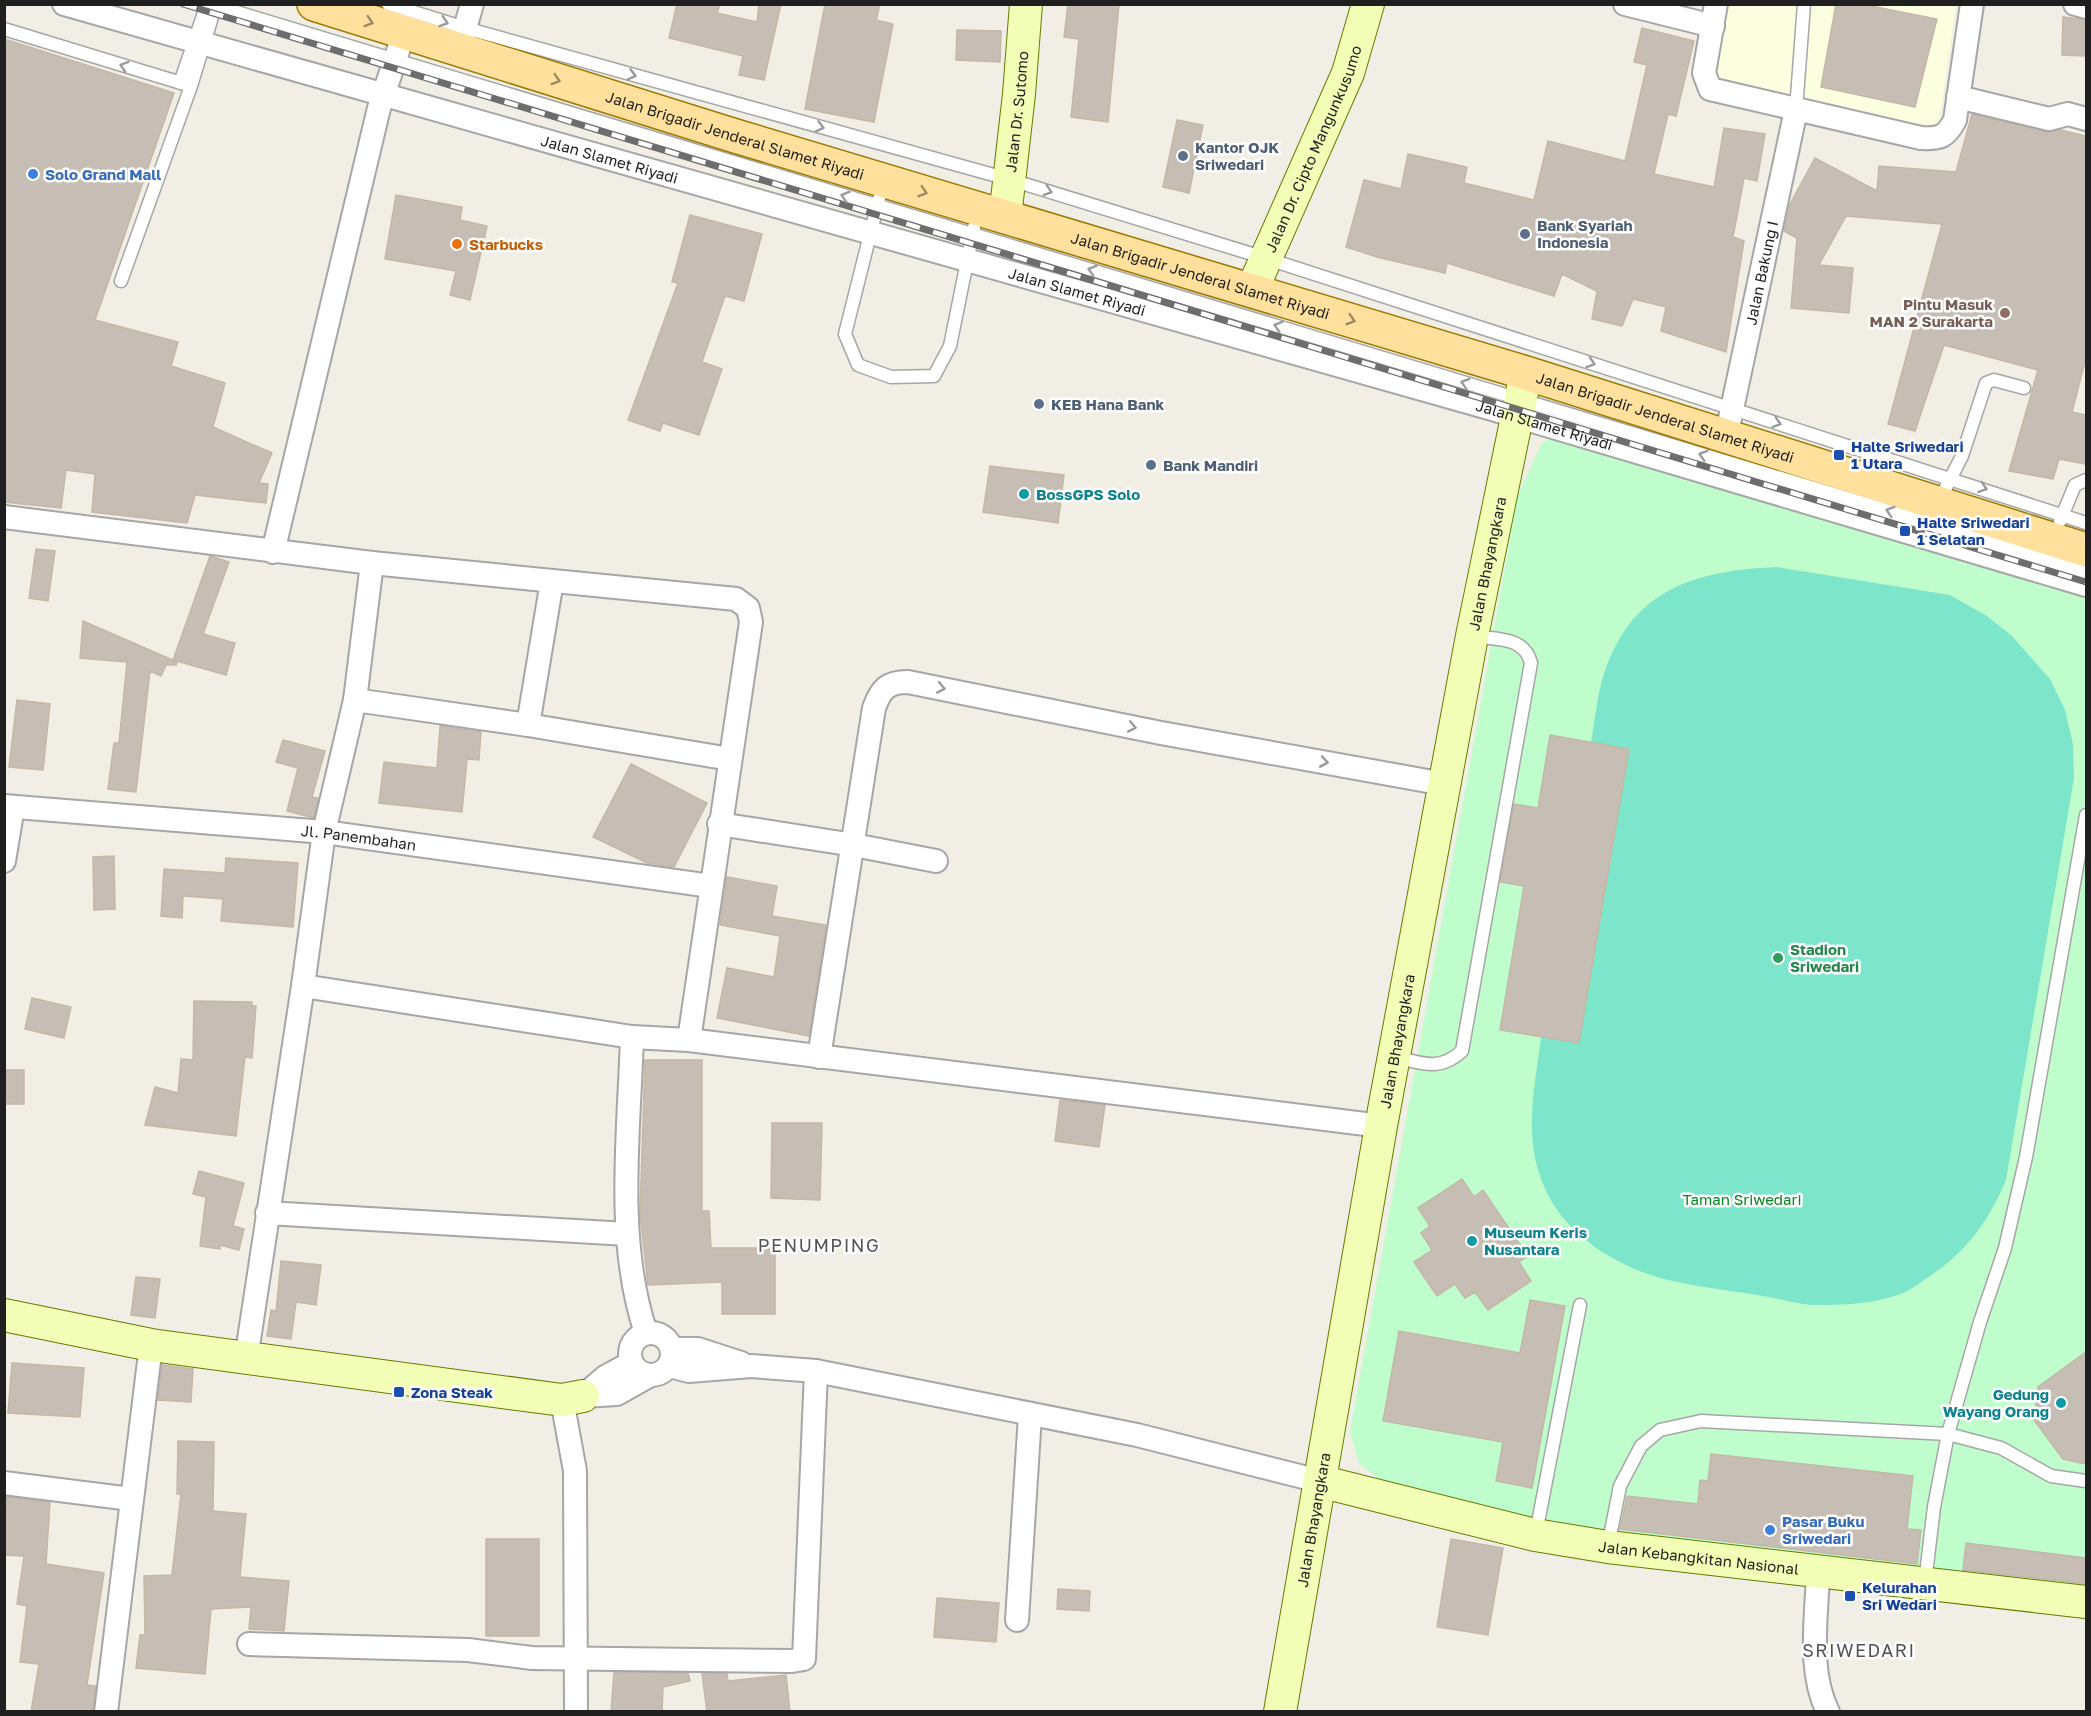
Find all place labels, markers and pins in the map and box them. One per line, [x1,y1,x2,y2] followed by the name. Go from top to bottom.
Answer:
[1195,138,1279,173] place label: Kantor OJK Sriwedari
[1176,149,1190,163] marker: Kantor OJK Sriwedari
[45,165,161,183] place label: Solo Grand Mall
[26,167,40,181] marker: Solo Grand Mall
[1537,216,1633,251] place label: Bank Syariah Indonesia
[1518,227,1532,241] marker: Bank Syariah Indonesia
[469,235,543,253] place label: Starbucks
[450,237,464,251] marker: Starbucks
[1870,295,1993,330] place label: Pintu Masuk MAN 2 Surakarta
[1998,306,2012,320] marker: Pintu Masuk MAN 2 Surakarta
[1051,395,1165,413] place label: KEB Hana Bank
[1032,397,1046,411] marker: KEB Hana Bank
[1851,437,1964,472] place label: Halte Sriwedari 1 Utara
[1832,448,1846,462] marker: Halte Sriwedari 1 Utara
[1163,456,1258,474] place label: Bank Mandiri
[1144,458,1158,472] marker: Bank Mandiri
[1036,485,1140,503] place label: BossGPS Solo
[1017,487,1031,501] marker: BossGPS Solo
[1917,513,2030,548] place label: Halte Sriwedari 1 Selatan
[1898,524,1912,538] marker: Halte Sriwedari 1 Selatan
[1790,940,1859,975] place label: Stadion Sriwedari
[1771,951,1785,965] marker: Stadion Sriwedari
[1484,1223,1587,1258] place label: Museum Keris Nusantara
[1465,1234,1479,1248] marker: Museum Keris Nusantara
[411,1383,493,1401] place label: Zona Steak
[392,1385,406,1399] marker: Zona Steak
[1943,1385,2049,1420] place label: Gedung Wayang Orang
[2054,1396,2068,1410] marker: Gedung Wayang Orang
[1782,1512,1864,1547] place label: Pasar Buku Sriwedari
[1763,1523,1777,1537] marker: Pasar Buku Sriwedari
[1862,1578,1937,1613] place label: Kelurahan Sri Wedari
[1843,1589,1857,1603] marker: Kelurahan Sri Wedari

